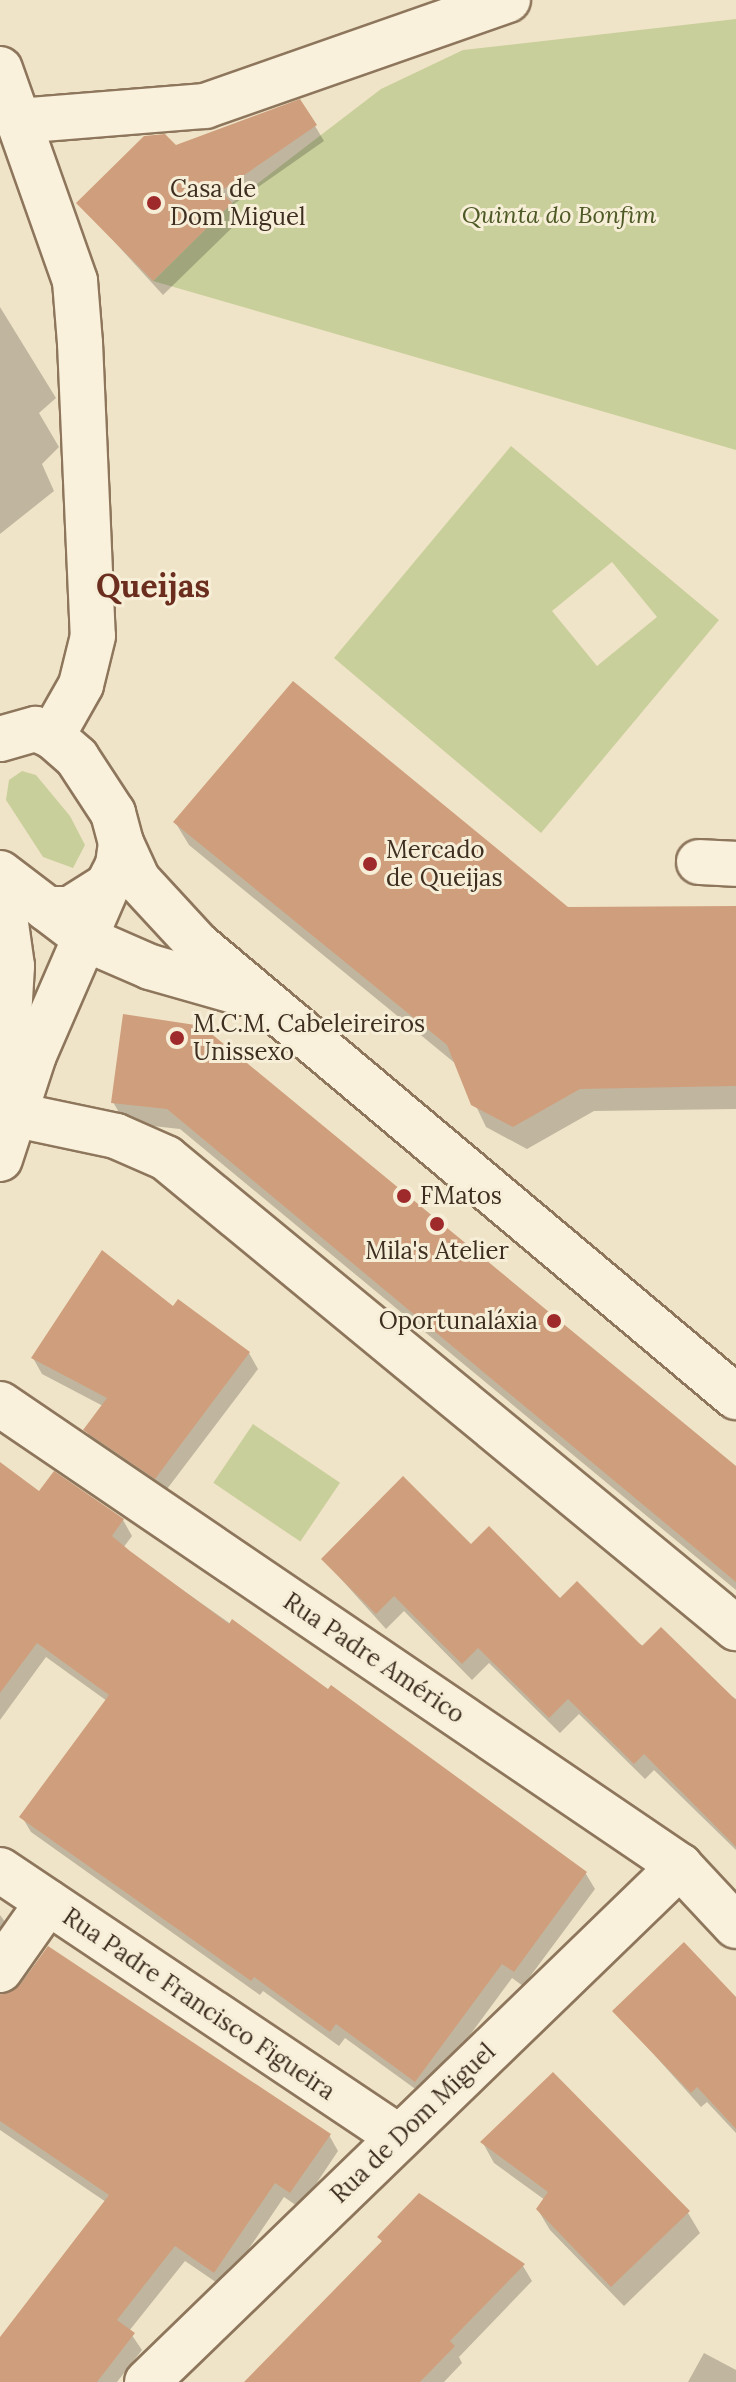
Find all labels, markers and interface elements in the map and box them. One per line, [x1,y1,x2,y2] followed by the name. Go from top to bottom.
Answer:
[170,175,306,231] place label: Casa de Dom Miguel
[145,194,163,212] marker: Casa de Dom Miguel
[462,201,656,229] park label: Quinta do Bonfim
[96,567,210,605] district label: Queijas
[386,836,503,892] place label: Mercado de Queijas
[361,855,379,873] marker: Mercado de Queijas
[193,1010,425,1066] place label: M.C.M. Cabeleireiros Unissexo
[168,1029,186,1047] marker: M.C.M. Cabeleireiros Unissexo
[420,1182,502,1210] place label: FMatos
[395,1187,413,1205] marker: FMatos
[428,1215,446,1233] marker: Mila's Atelier
[365,1237,509,1265] place label: Mila's Atelier
[379,1307,538,1335] place label: Oportunaláxia
[545,1312,563,1330] marker: Oportunaláxia
[278,1587,470,1729] street label: Rua Padre Américo
[57,1902,341,2106] street label: Rua Padre Francisco Figueira
[325,2037,501,2209] street label: Rua de Dom Miguel

